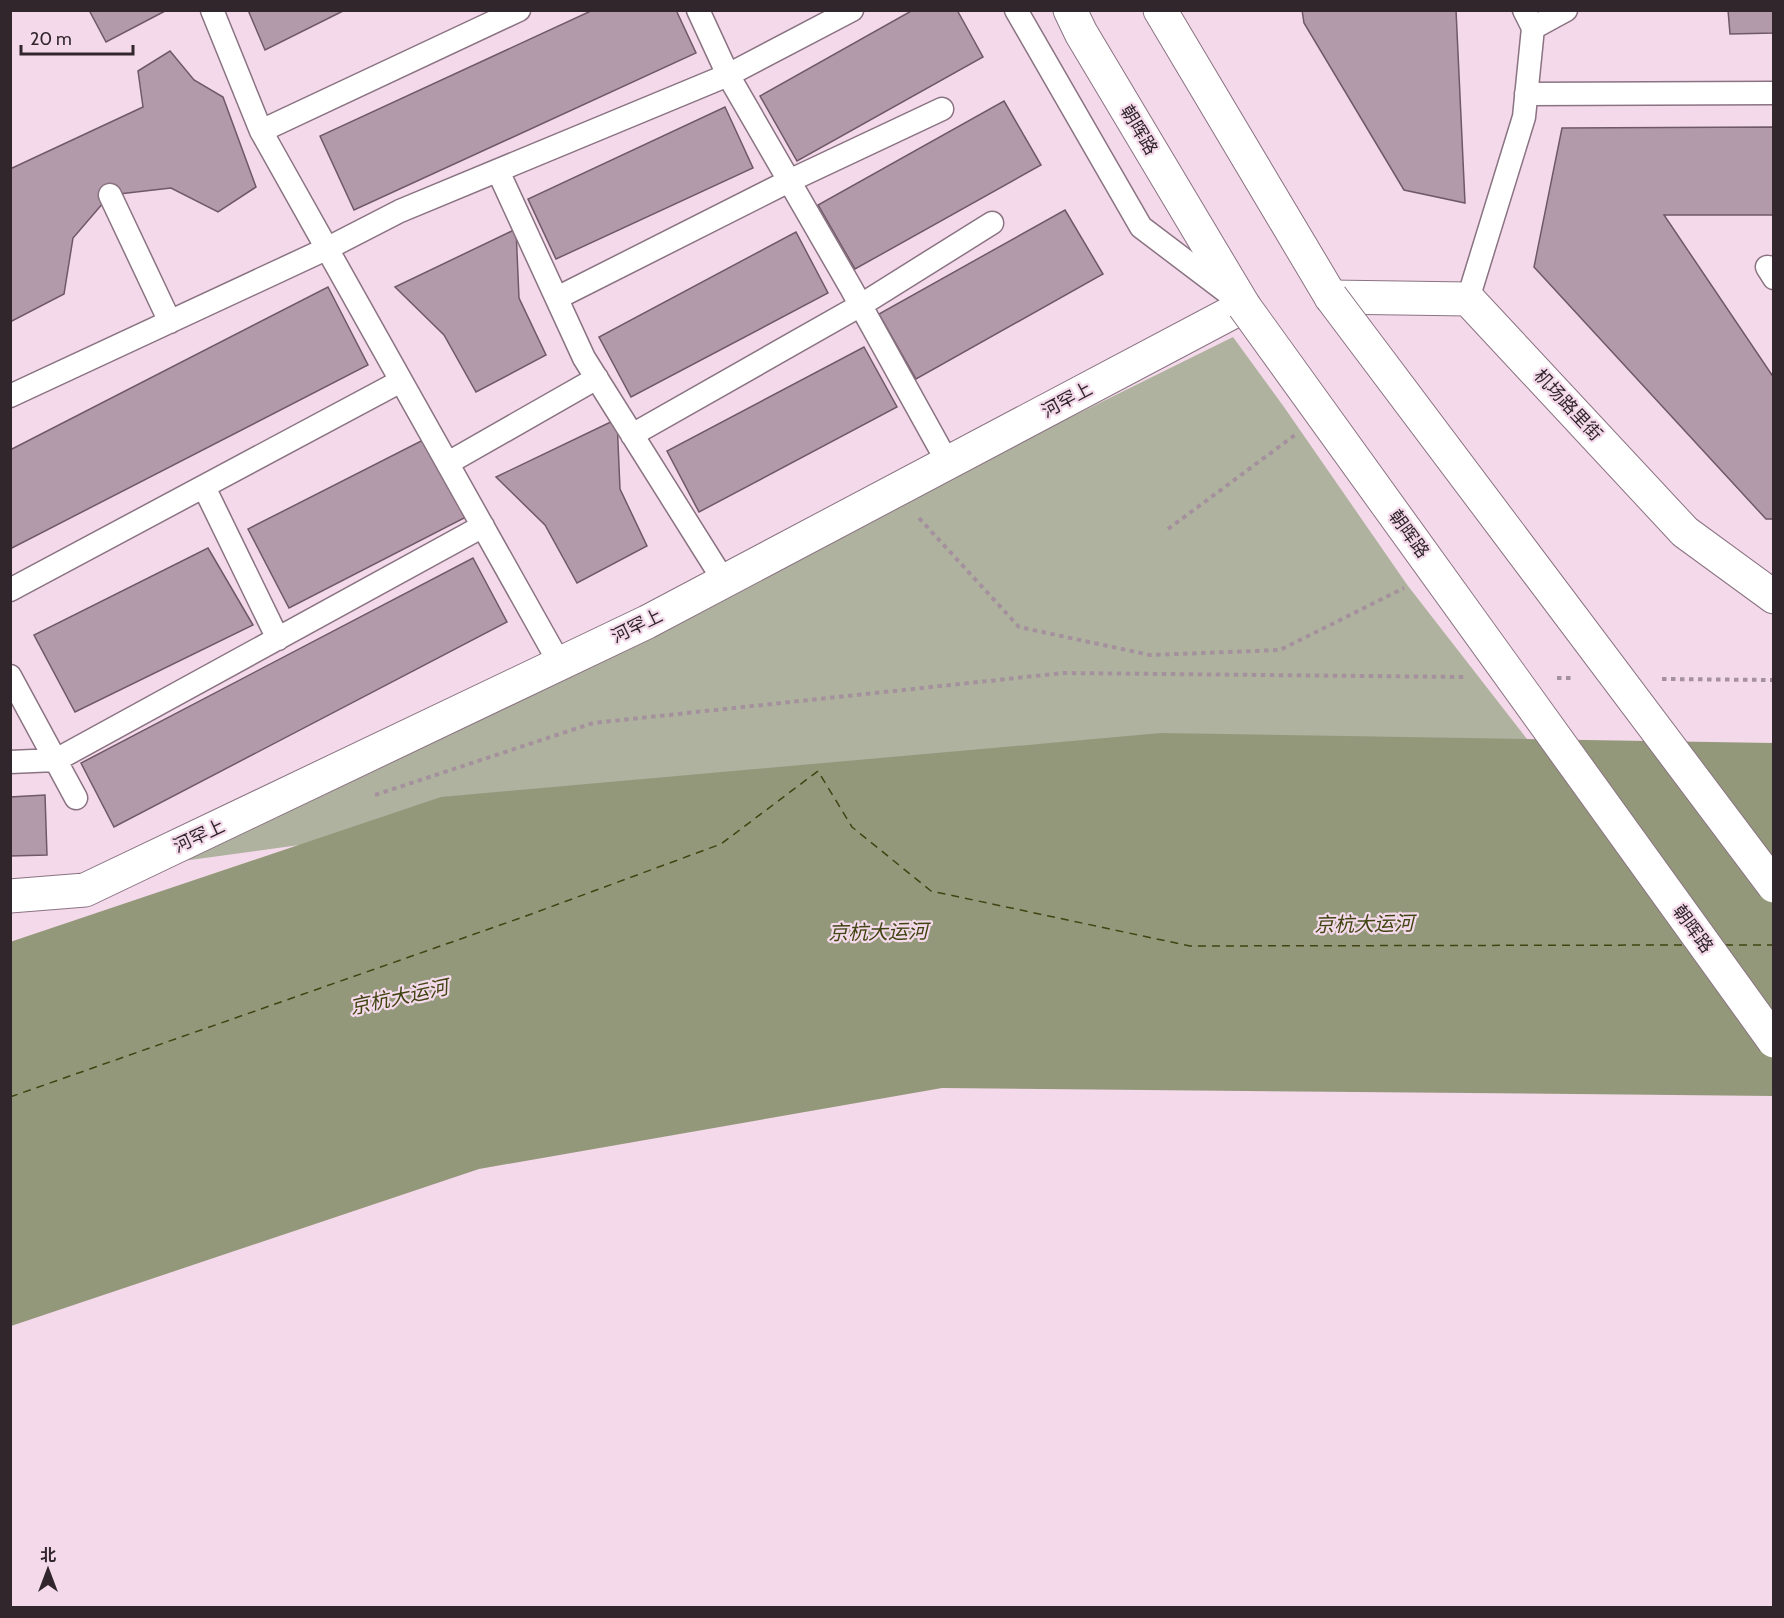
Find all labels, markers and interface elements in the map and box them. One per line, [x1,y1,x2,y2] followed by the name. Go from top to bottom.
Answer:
[21,18,134,56] scale bar
[30,28,72,50] text: 20 m
[1116,101,1162,159] street label: 朝晖路
[1529,365,1607,445] street label: 机场路里街
[1038,378,1096,422] street label: 河罕上
[1384,506,1434,562] street label: 朝晖路
[608,604,666,648] street label: 河罕上
[170,815,228,857] street label: 河罕上
[1668,901,1718,957] street label: 朝晖路
[1314,911,1418,937] water label: 京杭大运河
[828,919,932,945] water label: 京杭大运河
[348,974,454,1019] water label: 京杭大运河
[18,1540,78,1600] north arrow
[40,1546,56,1565] text: 北

